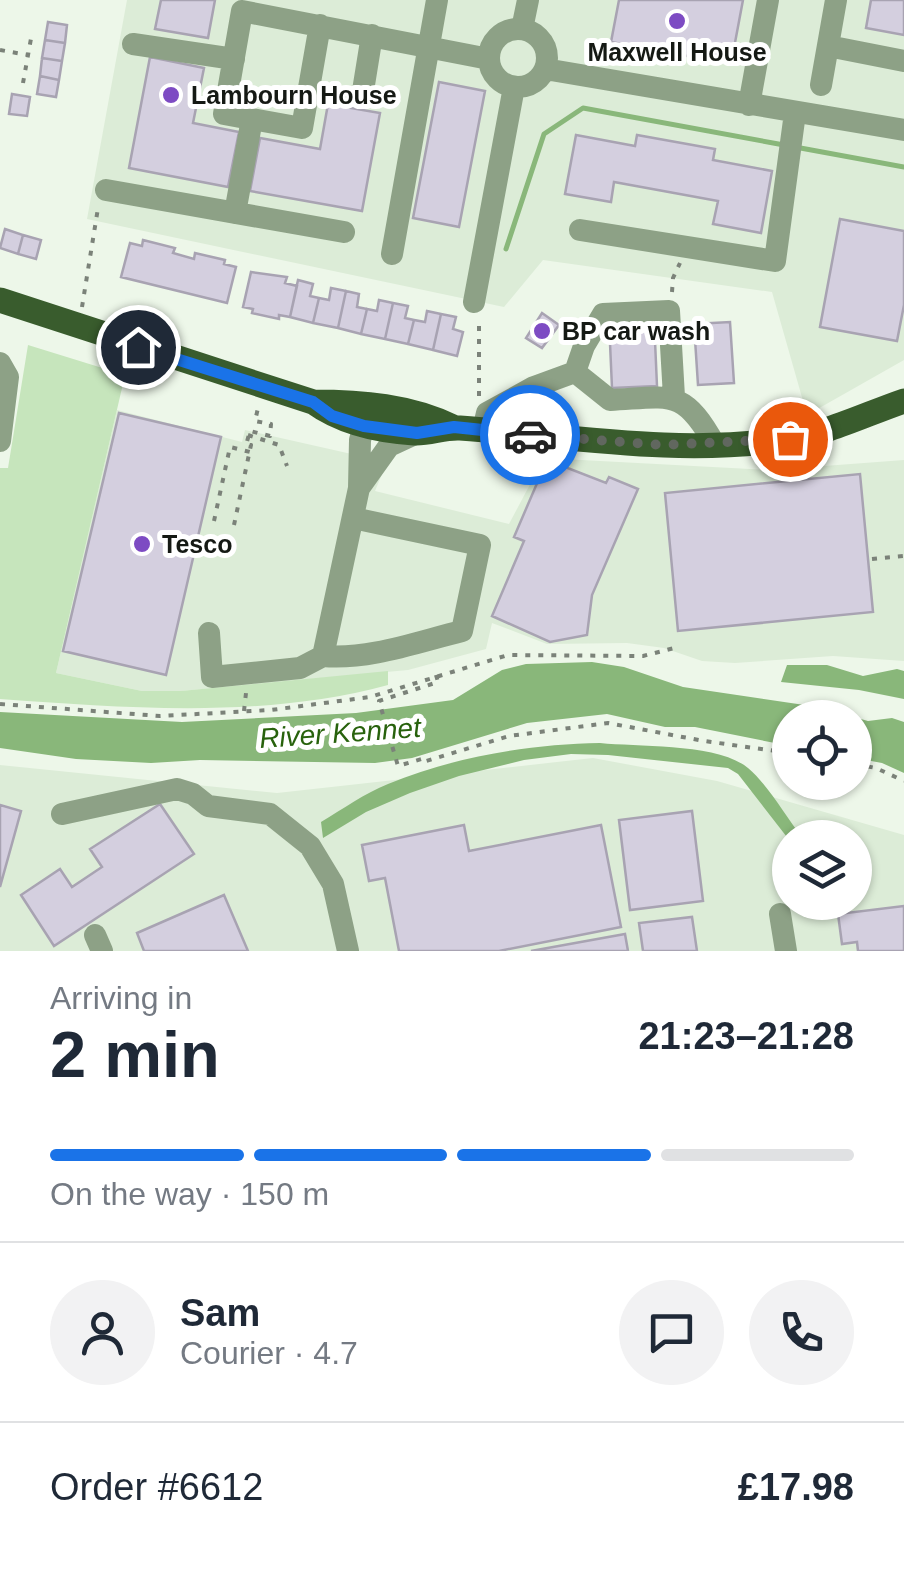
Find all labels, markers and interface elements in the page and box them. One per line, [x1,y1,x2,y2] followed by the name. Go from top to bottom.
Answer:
[666,10,688,32] marker: Maxwell House
[587,38,767,66] place label: Maxwell House
[191,81,397,109] place label: Lambourn House
[160,84,182,106] marker: Lambourn House
[96,305,181,390] pin
[562,317,710,345] place label: BP car wash
[111,320,166,375] icon: home
[531,320,553,342] marker: BP car wash
[480,385,580,485] courier
[748,397,833,482] pin
[503,408,558,463] icon: car
[763,412,818,467] icon: bag
[162,530,232,558] place label: Tesco
[131,533,153,555] marker: Tesco
[772,700,872,920] map controls
[772,700,872,800] button: locate
[258,712,423,754] water label: River Kennet
[772,820,872,920] button: layers
[50,980,192,1016] text: Arriving in
[638,1015,854,1057] text: 21:23–21:28
[50,1018,220,1091] text: 2 min
[50,1176,329,1212] text: On the way · 150 m
[50,1280,155,1385] button: person
[619,1280,724,1385] button: chat
[749,1280,854,1385] button: phone
[180,1292,260,1334] text: Sam
[180,1335,358,1371] text: Courier · 4.7
[50,1466,263,1508] text: Order #6612
[738,1466,854,1508] text: £17.98

